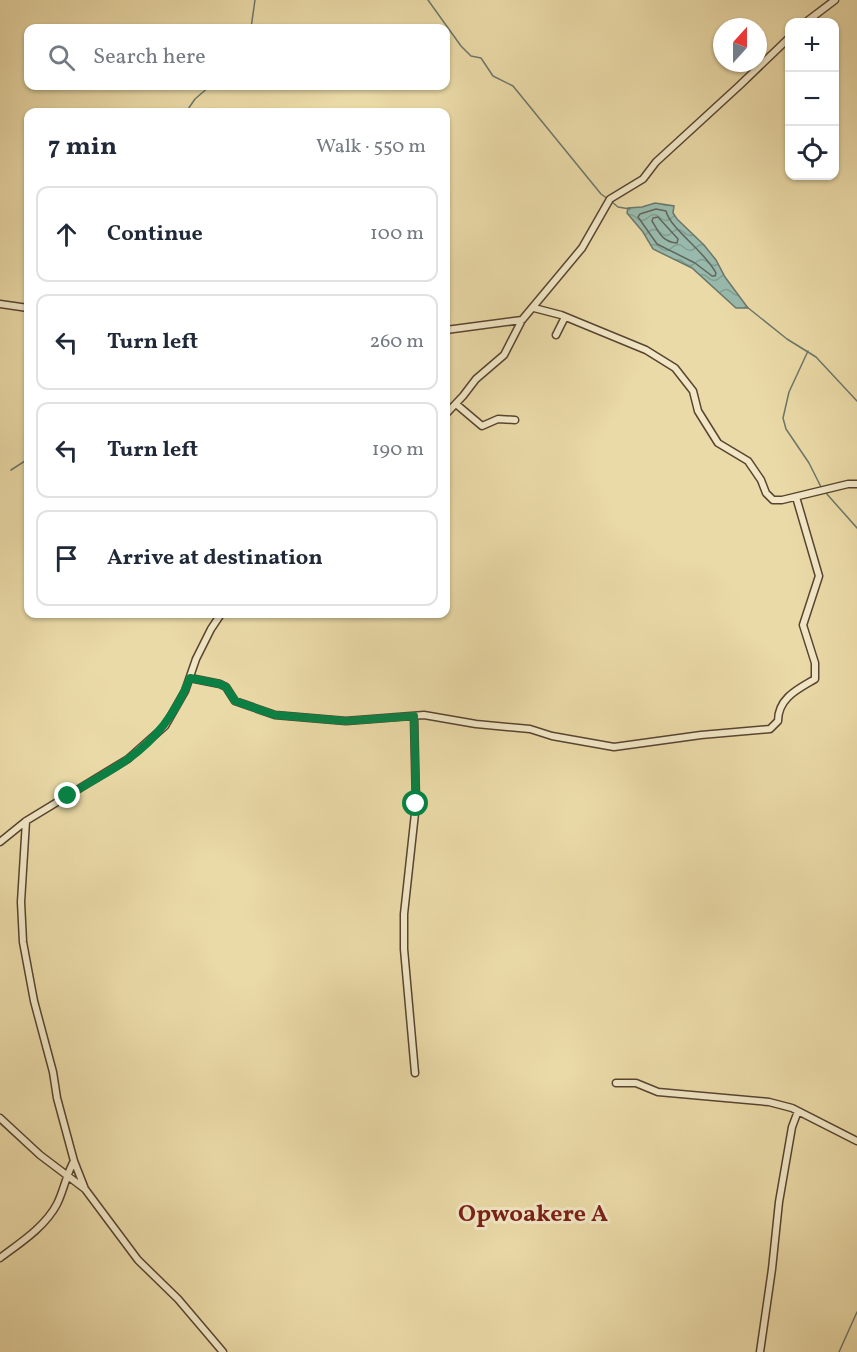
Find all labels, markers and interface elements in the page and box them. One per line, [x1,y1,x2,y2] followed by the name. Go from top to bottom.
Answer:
[713,18,767,72] north arrow
[785,18,839,180] map controls
[785,18,839,72] button: +
[24,24,450,90] search box
[45,41,78,74] icon: search
[93,42,206,73] text: Search here
[785,72,839,126] button: −
[785,126,839,180] button: locate
[48,129,117,165] text: 7 min
[316,133,426,161] text: Walk · 550 m
[50,218,83,251] icon: ahead
[107,219,203,250] text: Continue
[370,220,424,248] text: 100 m
[50,326,83,359] icon: left
[107,327,198,358] text: Turn left
[369,328,424,356] text: 260 m
[50,434,83,467] icon: left
[107,435,198,466] text: Turn left
[372,436,424,464] text: 190 m
[50,542,83,575] icon: arrive
[107,543,323,574] text: Arrive at destination
[54,782,80,808] route end
[402,790,428,816] route start
[458,1198,608,1232] district label: Opwoakere A

